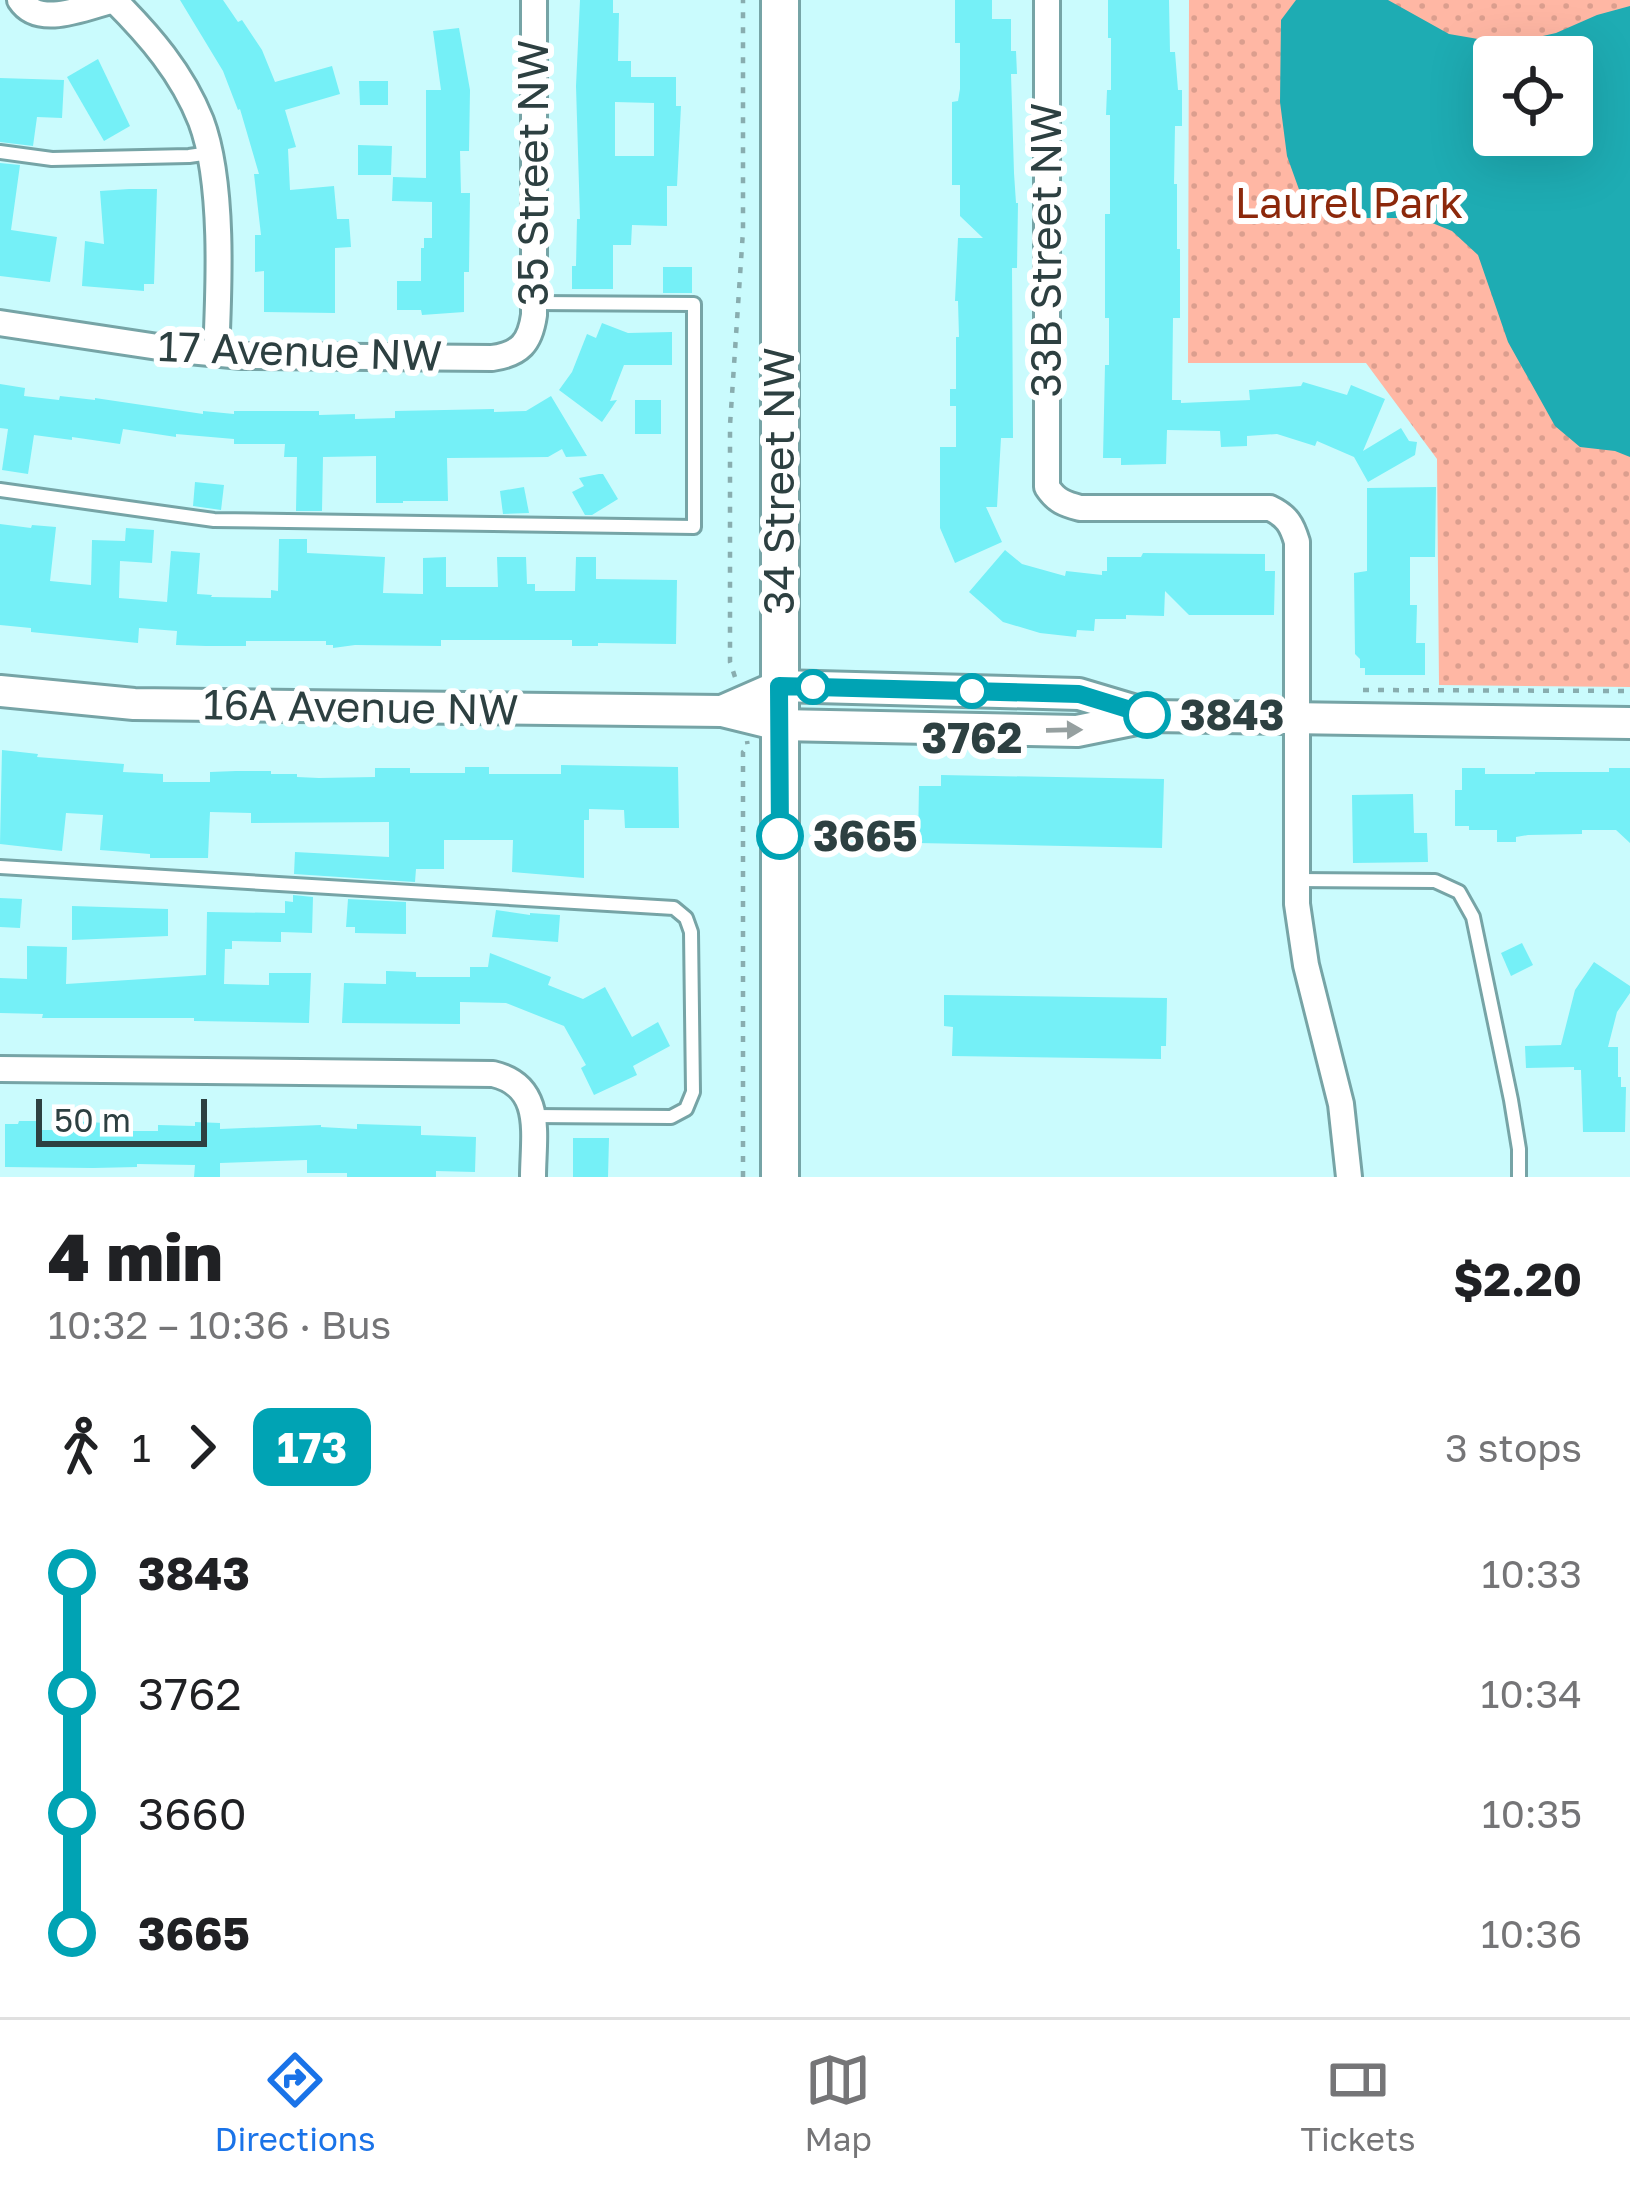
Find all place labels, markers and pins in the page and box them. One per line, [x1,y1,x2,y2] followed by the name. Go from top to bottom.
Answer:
[797,671,829,703] unlabelled marker
[956,675,988,707] marker: 3762
[1180,689,1284,739] place label: 3843
[1125,693,1169,737] marker: 3843
[922,712,1022,762] place label: 3762
[813,810,918,860] place label: 3665
[758,814,802,858] marker: 3665

